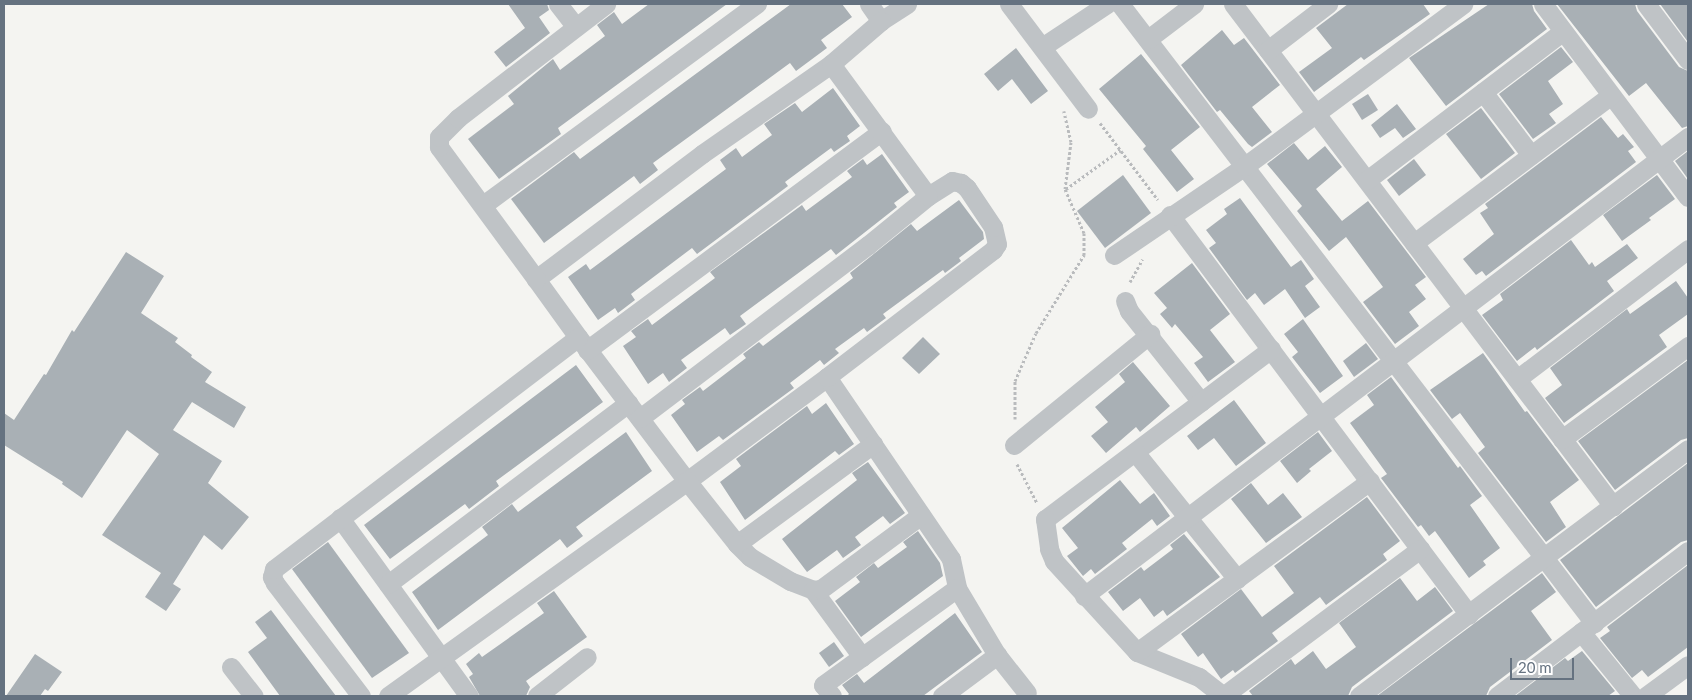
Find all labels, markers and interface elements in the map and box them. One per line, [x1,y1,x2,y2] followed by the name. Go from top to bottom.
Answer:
[1512,648,1576,680] scale bar
[1518,658,1552,676] text: 20 m

